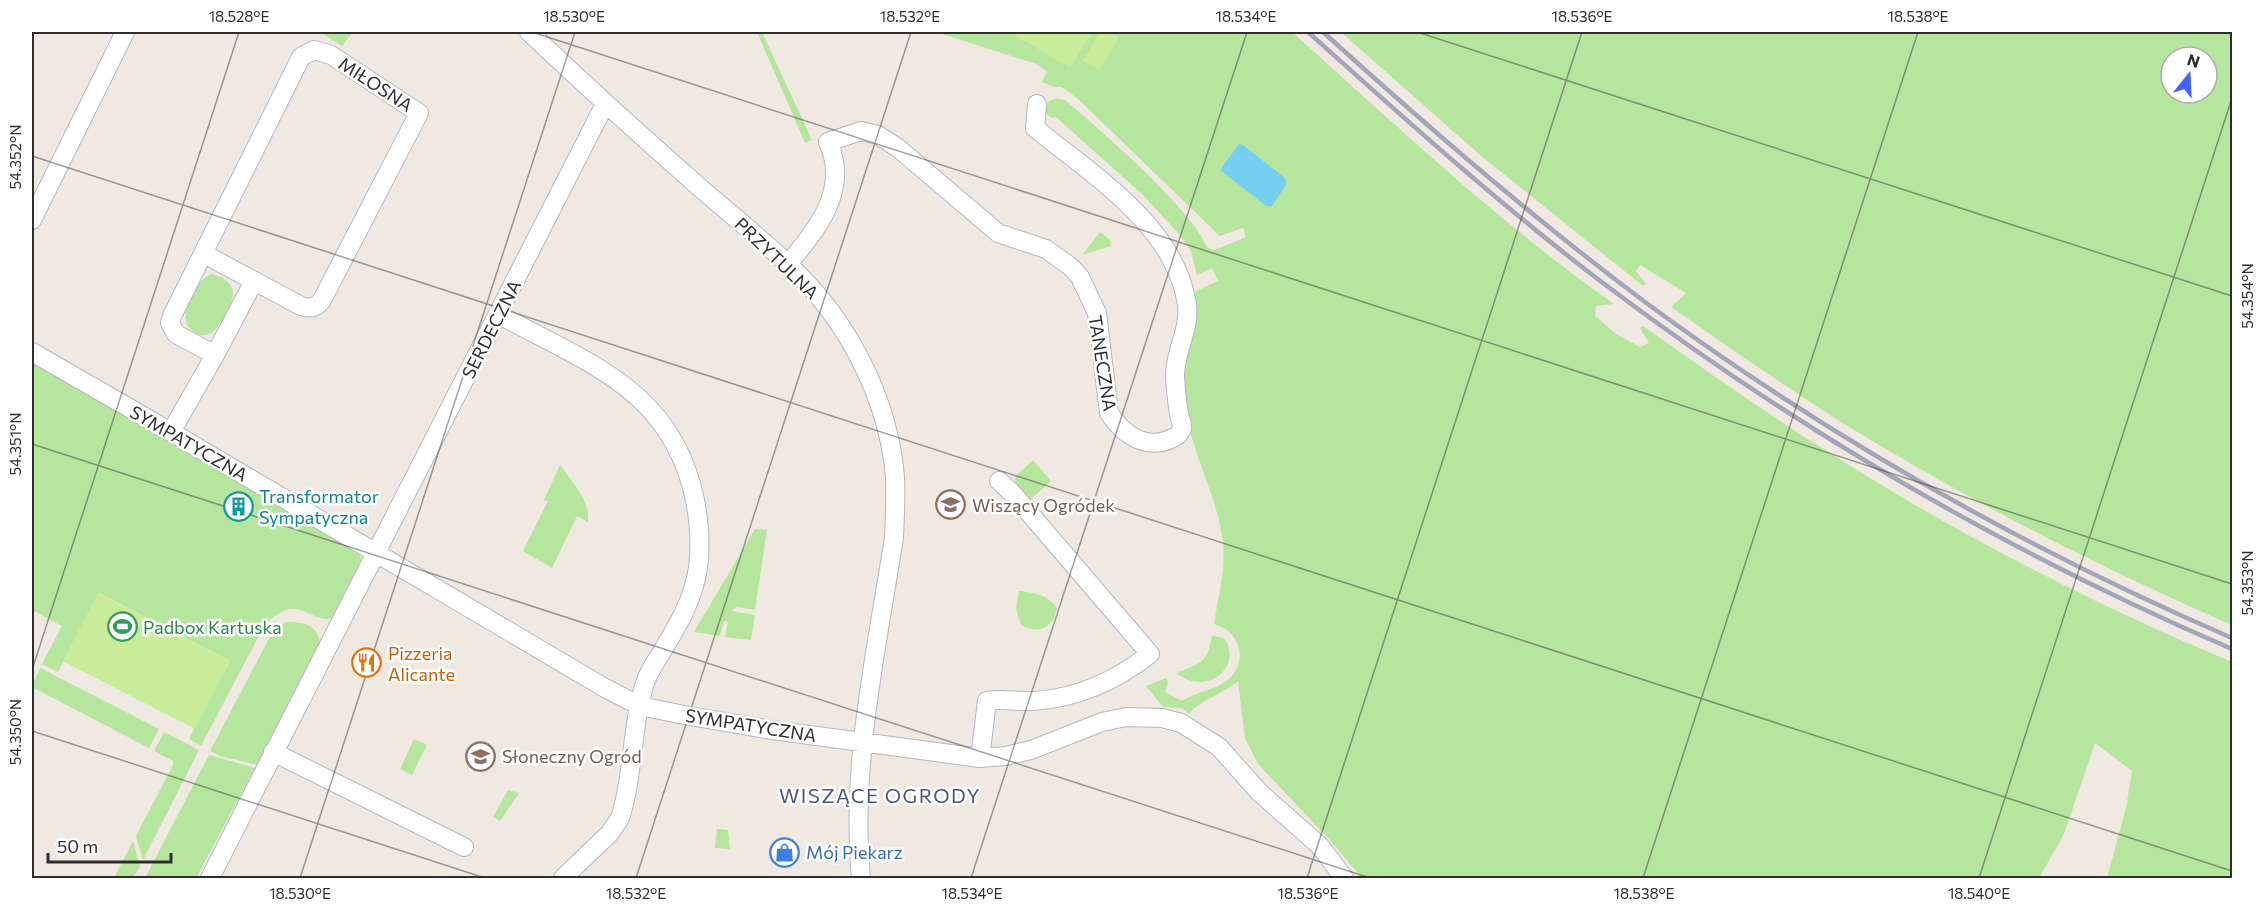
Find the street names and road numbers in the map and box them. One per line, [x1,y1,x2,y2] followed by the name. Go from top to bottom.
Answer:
[335,52,417,116] street label: MIŁOSNA
[730,213,824,303] street label: PRZYTULNA
[457,276,525,382] street label: SERDECZNA
[1085,313,1121,413] street label: TANECZNA
[126,400,252,486] street label: SYMPATYCZNA
[684,704,818,746] street label: SYMPATYCZNA

